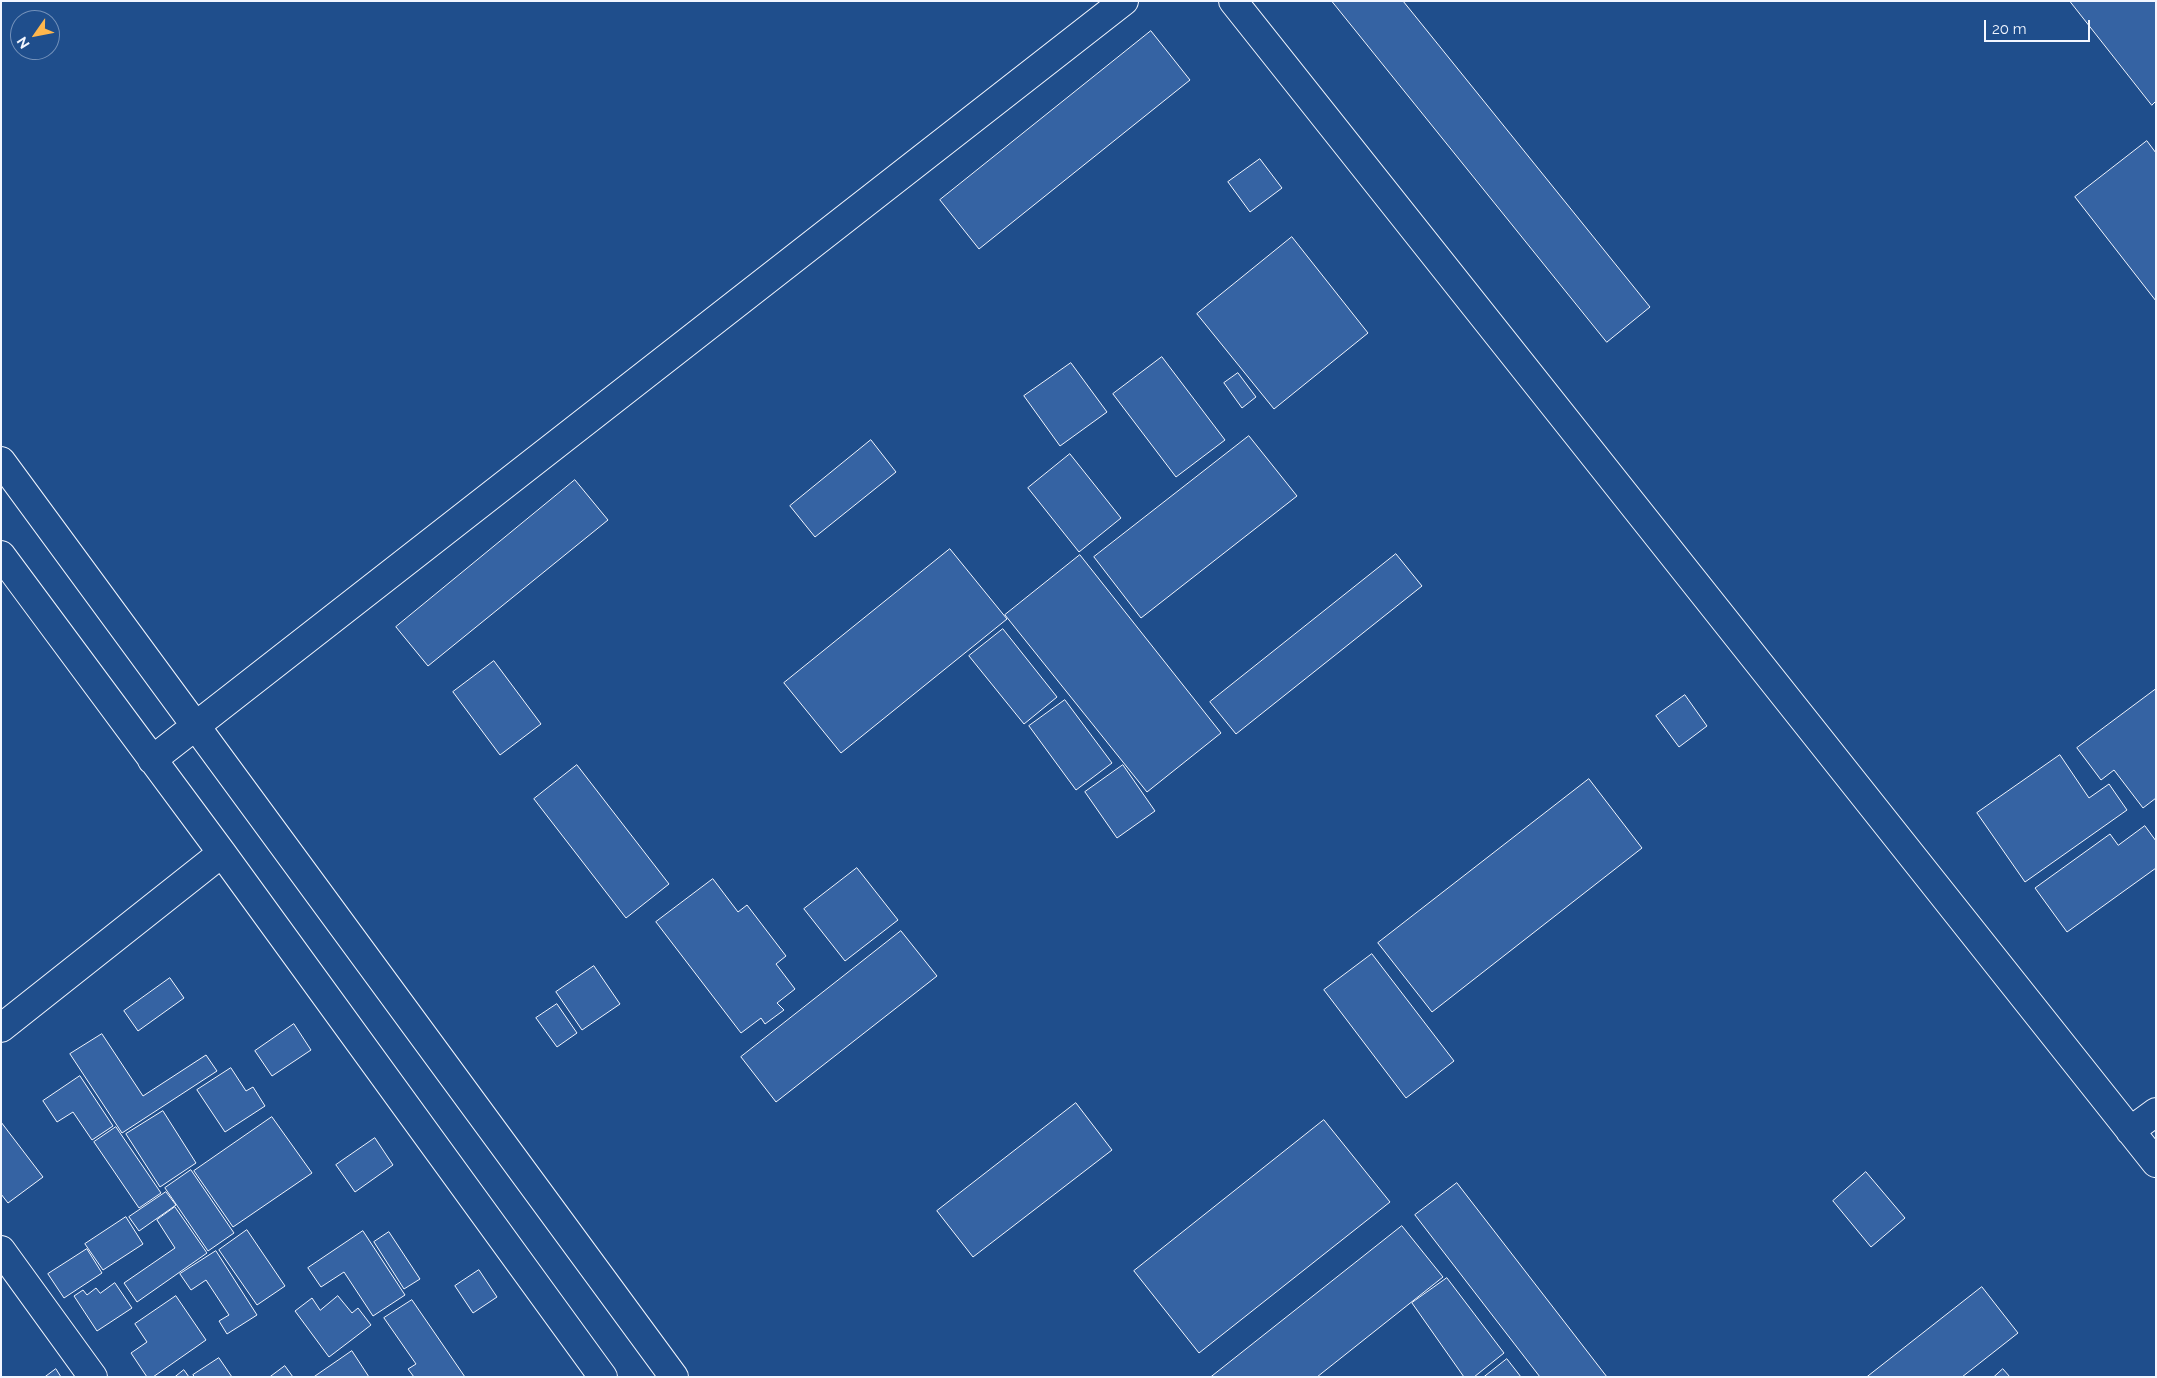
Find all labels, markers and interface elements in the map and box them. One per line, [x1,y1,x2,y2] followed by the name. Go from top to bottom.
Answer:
[10,10,60,60] north arrow
[1987,10,2093,42] scale bar
[1992,20,2027,38] text: 20 m
[14,34,33,51] text: N

